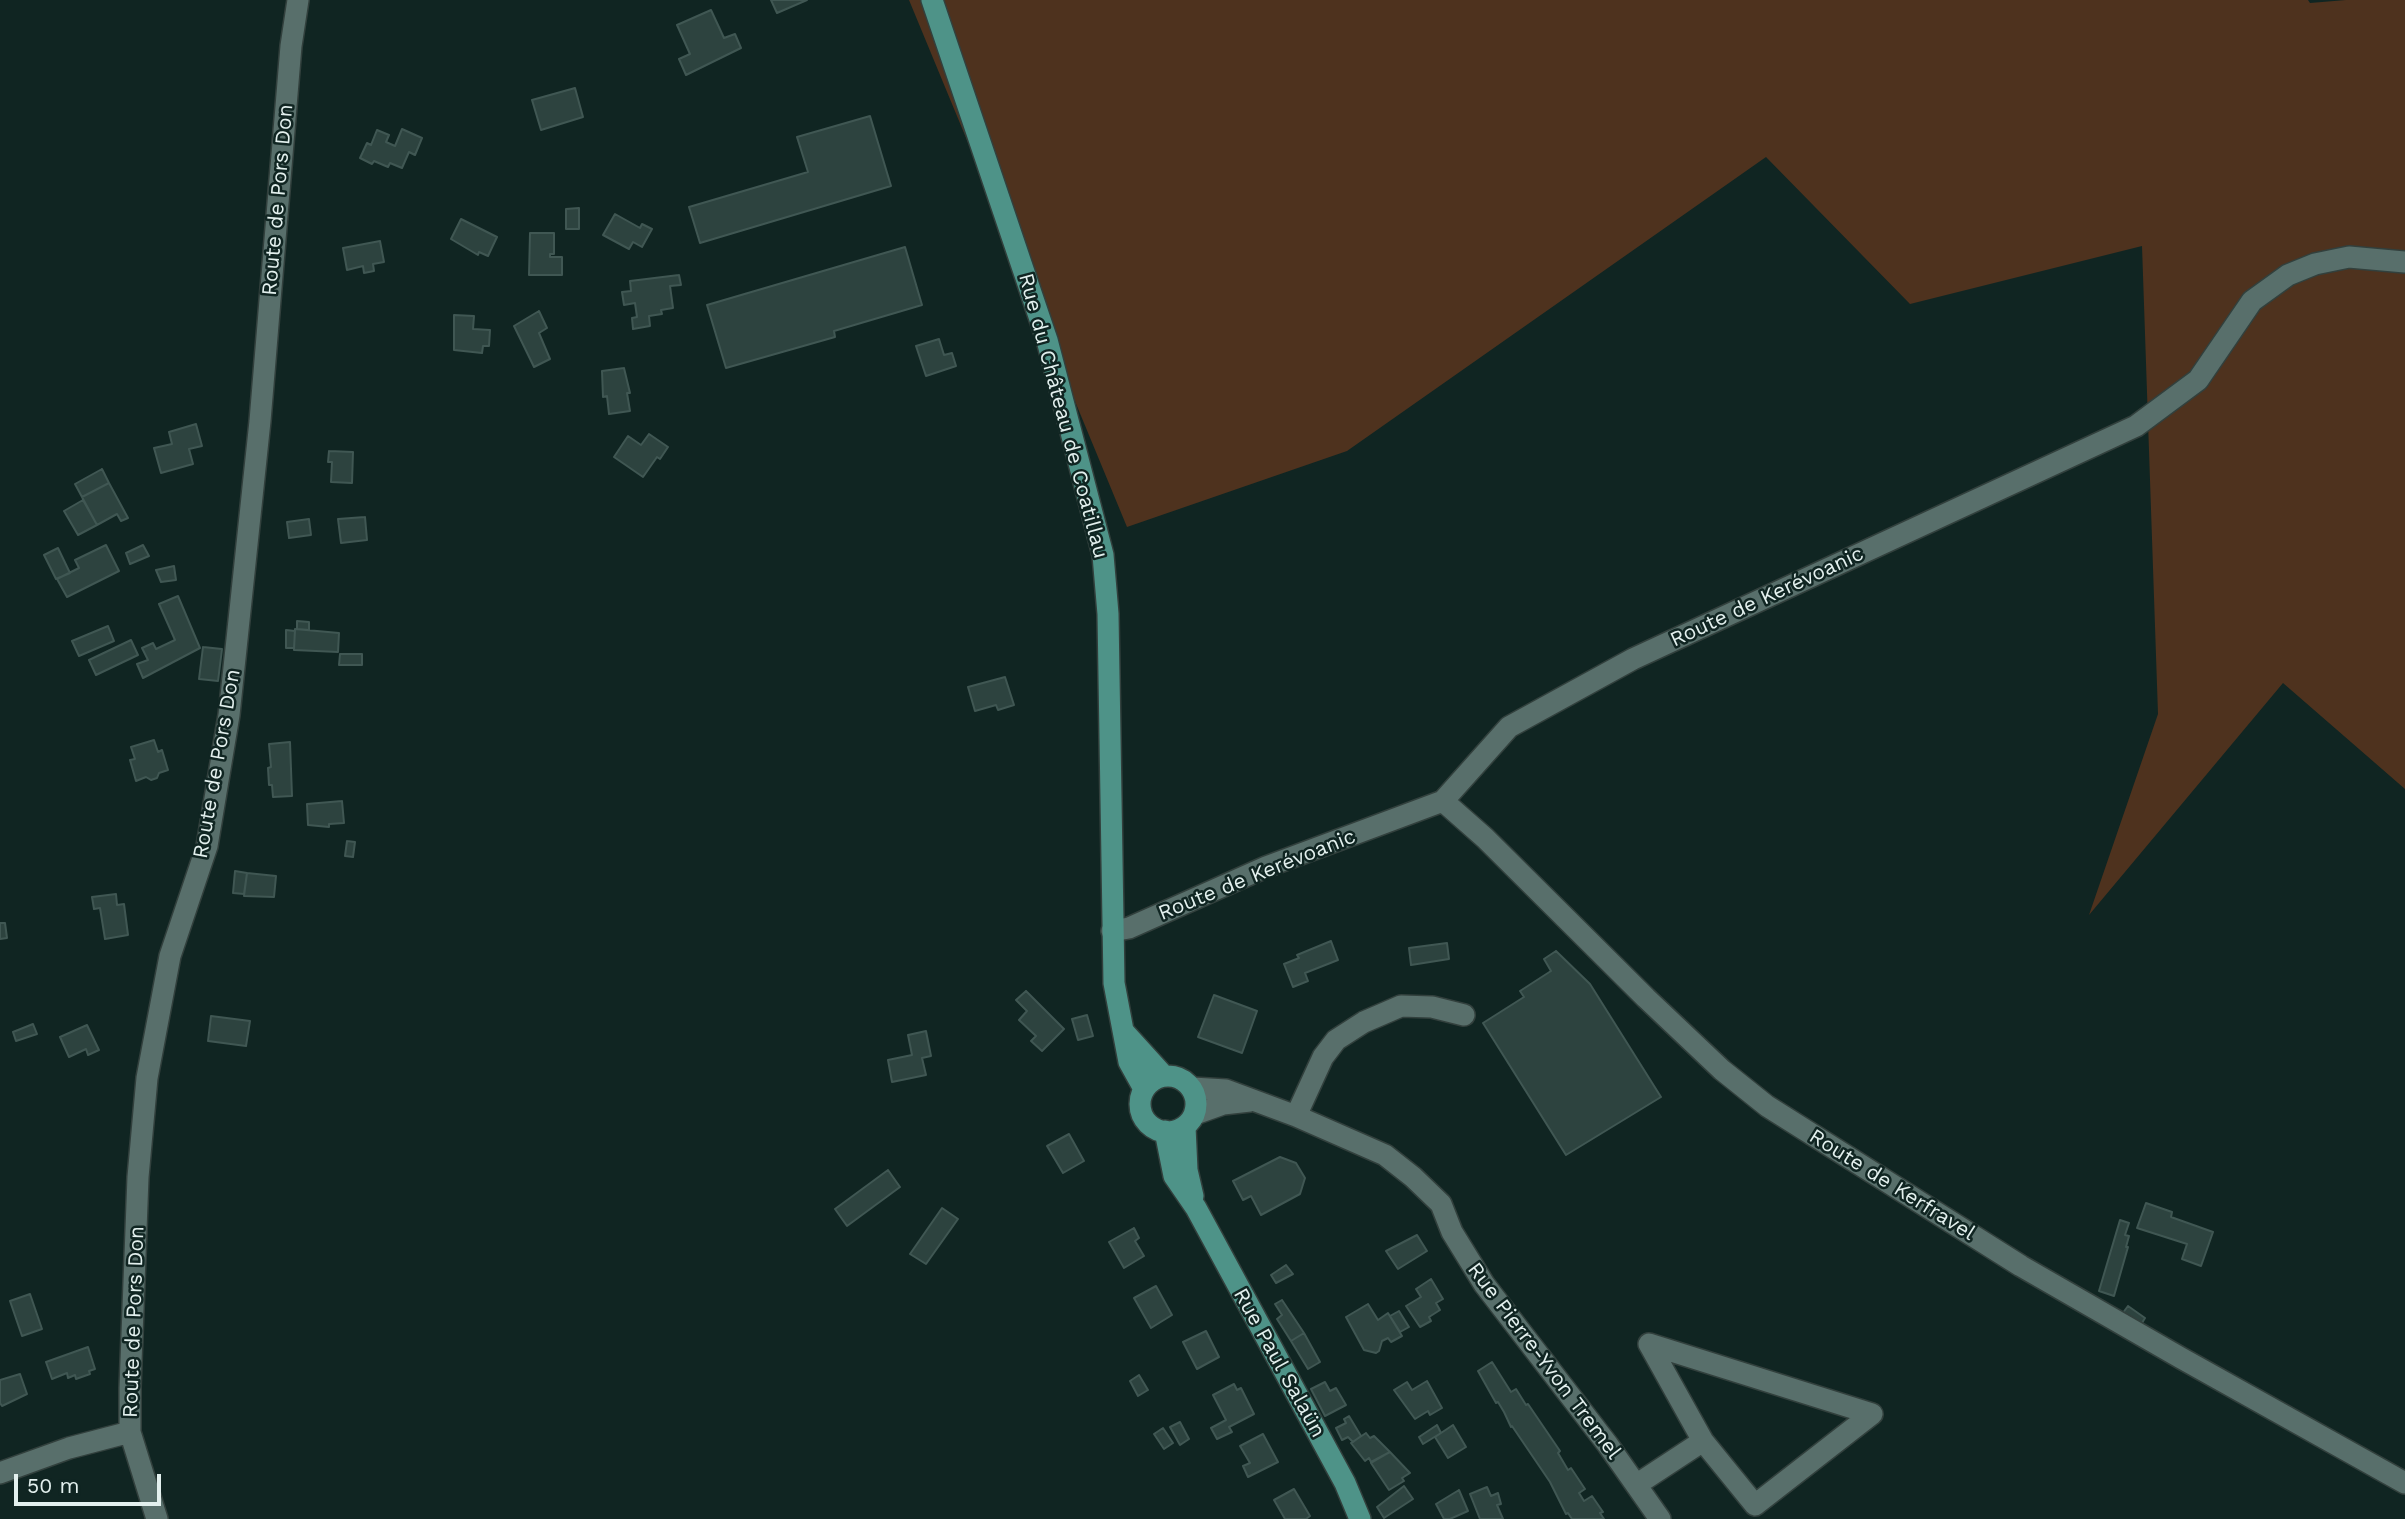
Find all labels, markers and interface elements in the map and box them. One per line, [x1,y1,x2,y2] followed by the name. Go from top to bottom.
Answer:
[257,103,299,297] street label: Route de Pors Don
[1013,271,1113,561] street label: Rue du Château de Coatillau
[1666,541,1868,653] street label: Route de Kerévoanic
[188,667,246,861] street label: Route de Pors Don
[1155,824,1359,926] street label: Route de Kerévoanic
[1804,1124,1980,1246] street label: Route de Kerfravel
[118,1226,150,1418] street label: Route de Pors Don
[1462,1258,1626,1464] street label: Rue Pierre-Yvon Tremel
[1228,1284,1330,1442] street label: Rue Paul Salaün
[18,1460,164,1504] scale bar
[27,1473,79,1498] text: 50 m

